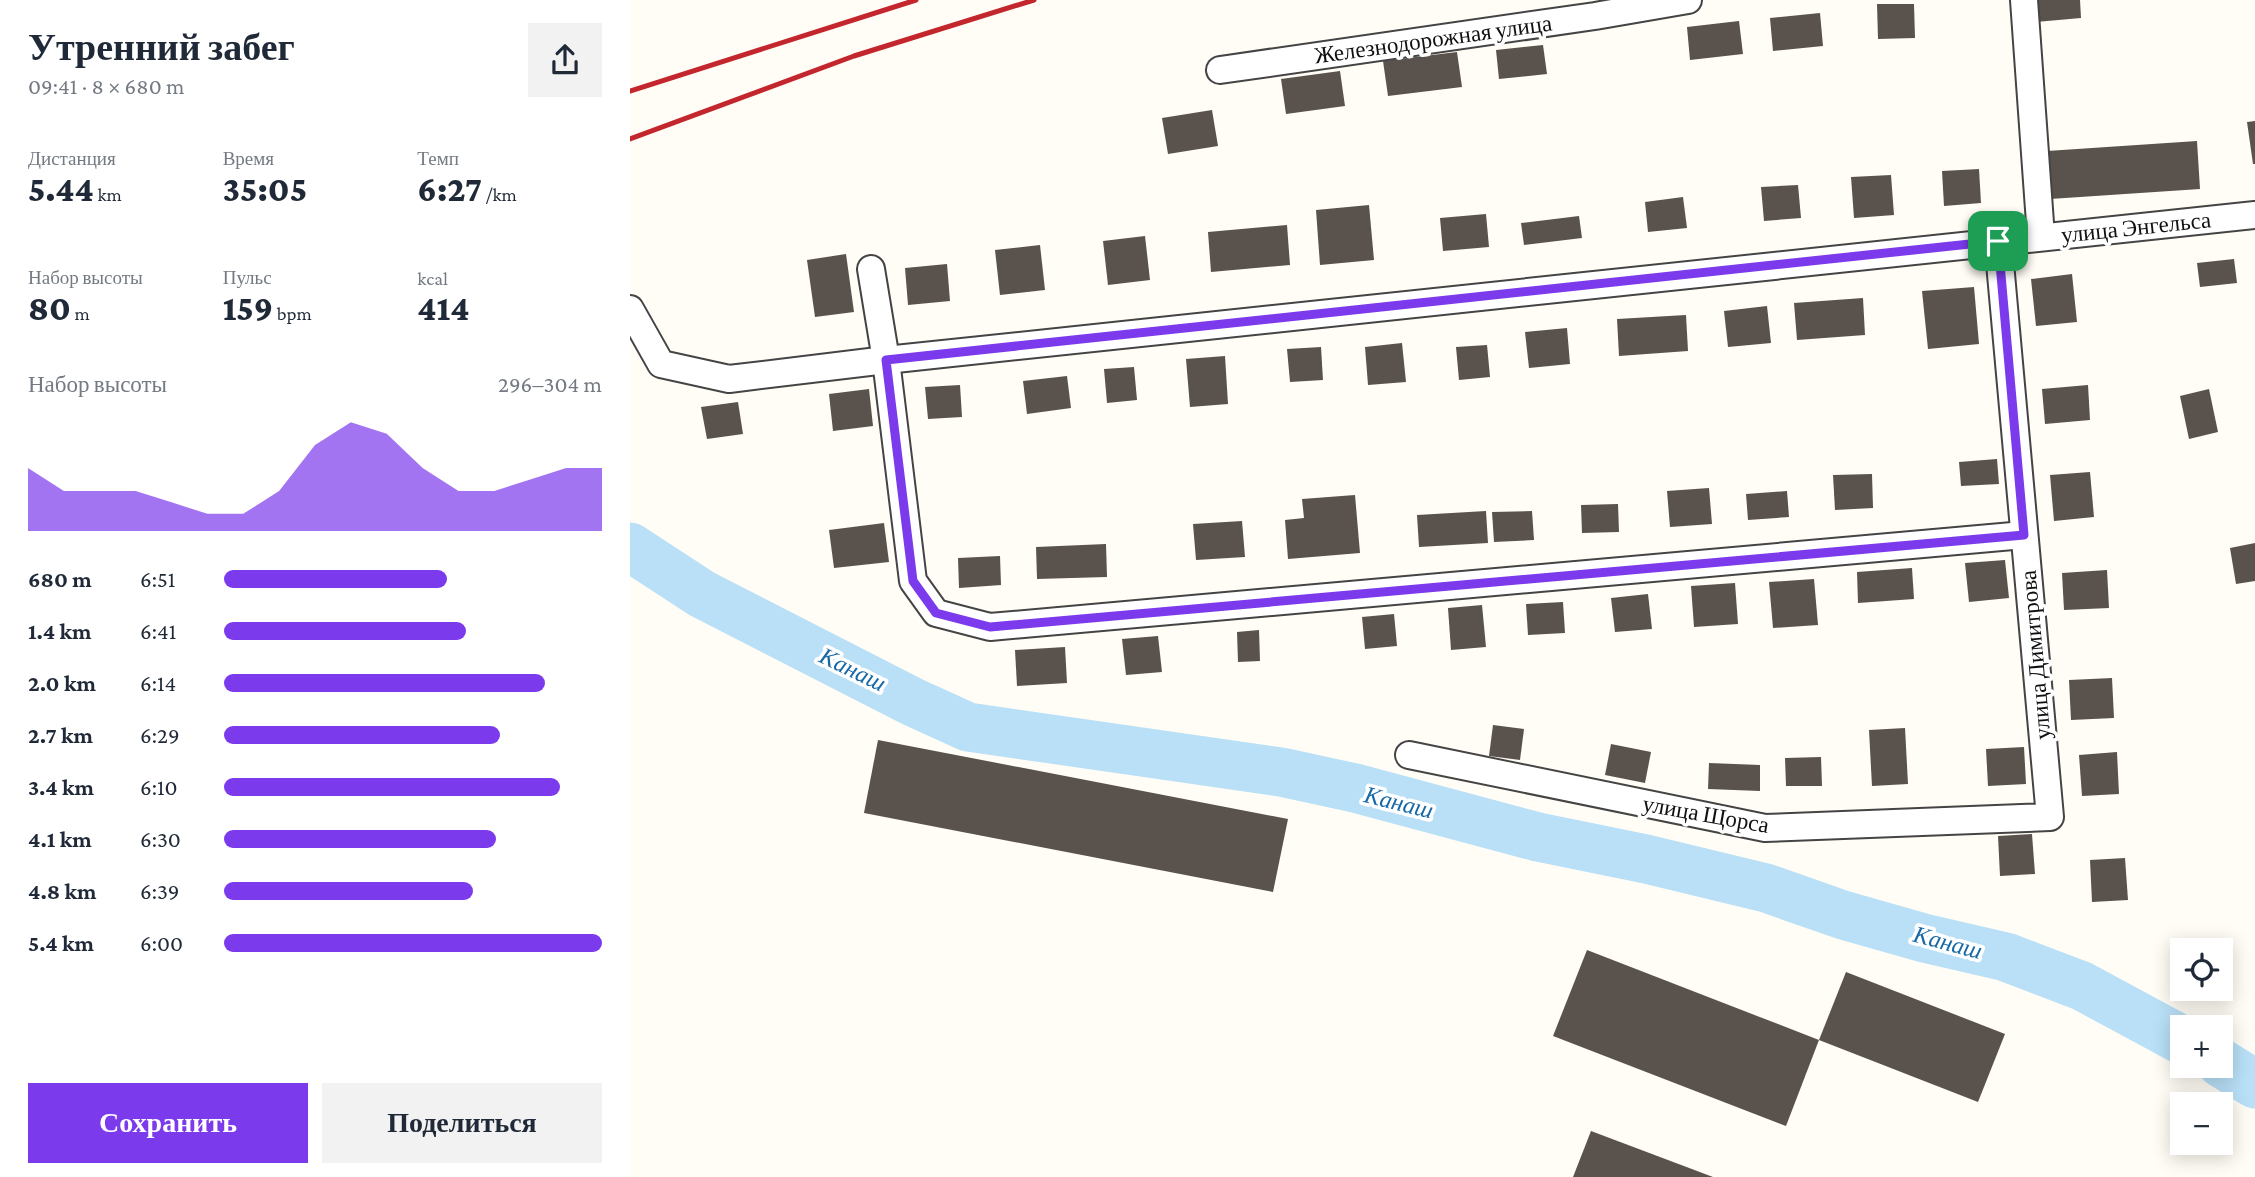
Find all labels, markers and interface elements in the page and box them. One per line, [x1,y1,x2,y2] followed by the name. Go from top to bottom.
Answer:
[1313,9,1553,69] street label: Железнодорожная улица
[528,23,602,97] button: share
[28,26,295,68] text: Утренний забег
[28,73,184,99] text: 09:41 · 8 × 680 m
[28,148,116,169] text: Дистанция
[223,148,274,169] text: Время
[417,148,459,169] text: Темп
[28,170,94,209] text: 5.44
[223,170,307,209] text: 35:05
[417,170,482,209] text: 6:27
[94,184,122,205] text: km
[482,184,517,205] text: /km
[2060,206,2212,248] street label: улица Энгельса
[1968,211,2028,271] pin
[1979,222,2017,260] icon: arrive
[28,267,143,288] text: Набор высоты
[223,267,272,288] text: Пульс
[417,268,448,289] text: kcal
[28,289,71,328] text: 80
[223,289,273,328] text: 159
[417,289,470,328] text: 414
[71,303,90,324] text: m
[273,303,312,324] text: bpm
[28,371,167,397] text: Набор высоты
[498,371,602,397] text: 296–304 m
[28,566,92,592] text: 680 m
[140,566,175,592] text: 6:51
[2015,569,2055,741] street label: улица Димитрова
[28,618,91,644] text: 1.4 km
[140,618,176,644] text: 6:41
[815,641,890,696] water label: Канаш
[28,670,96,696] text: 2.0 km
[140,670,176,696] text: 6:14
[28,722,93,748] text: 2.7 km
[140,722,180,748] text: 6:29
[28,774,94,800] text: 3.4 km
[140,774,178,800] text: 6:10
[1361,780,1436,824] water label: Канаш
[1641,790,1771,838] street label: улица Щорса
[28,826,92,852] text: 4.1 km
[140,826,181,852] text: 6:30
[28,878,97,904] text: 4.8 km
[140,878,179,904] text: 6:39
[1910,920,1985,964] water label: Канаш
[28,930,94,956] text: 5.4 km
[140,930,183,956] text: 6:00
[2170,938,2233,1155] map controls
[2170,938,2233,1001] button: locate
[2170,1015,2233,1078] button: +
[28,1083,308,1163] button: Сохранить
[322,1083,602,1163] button: Поделиться
[2170,1092,2233,1155] button: −

